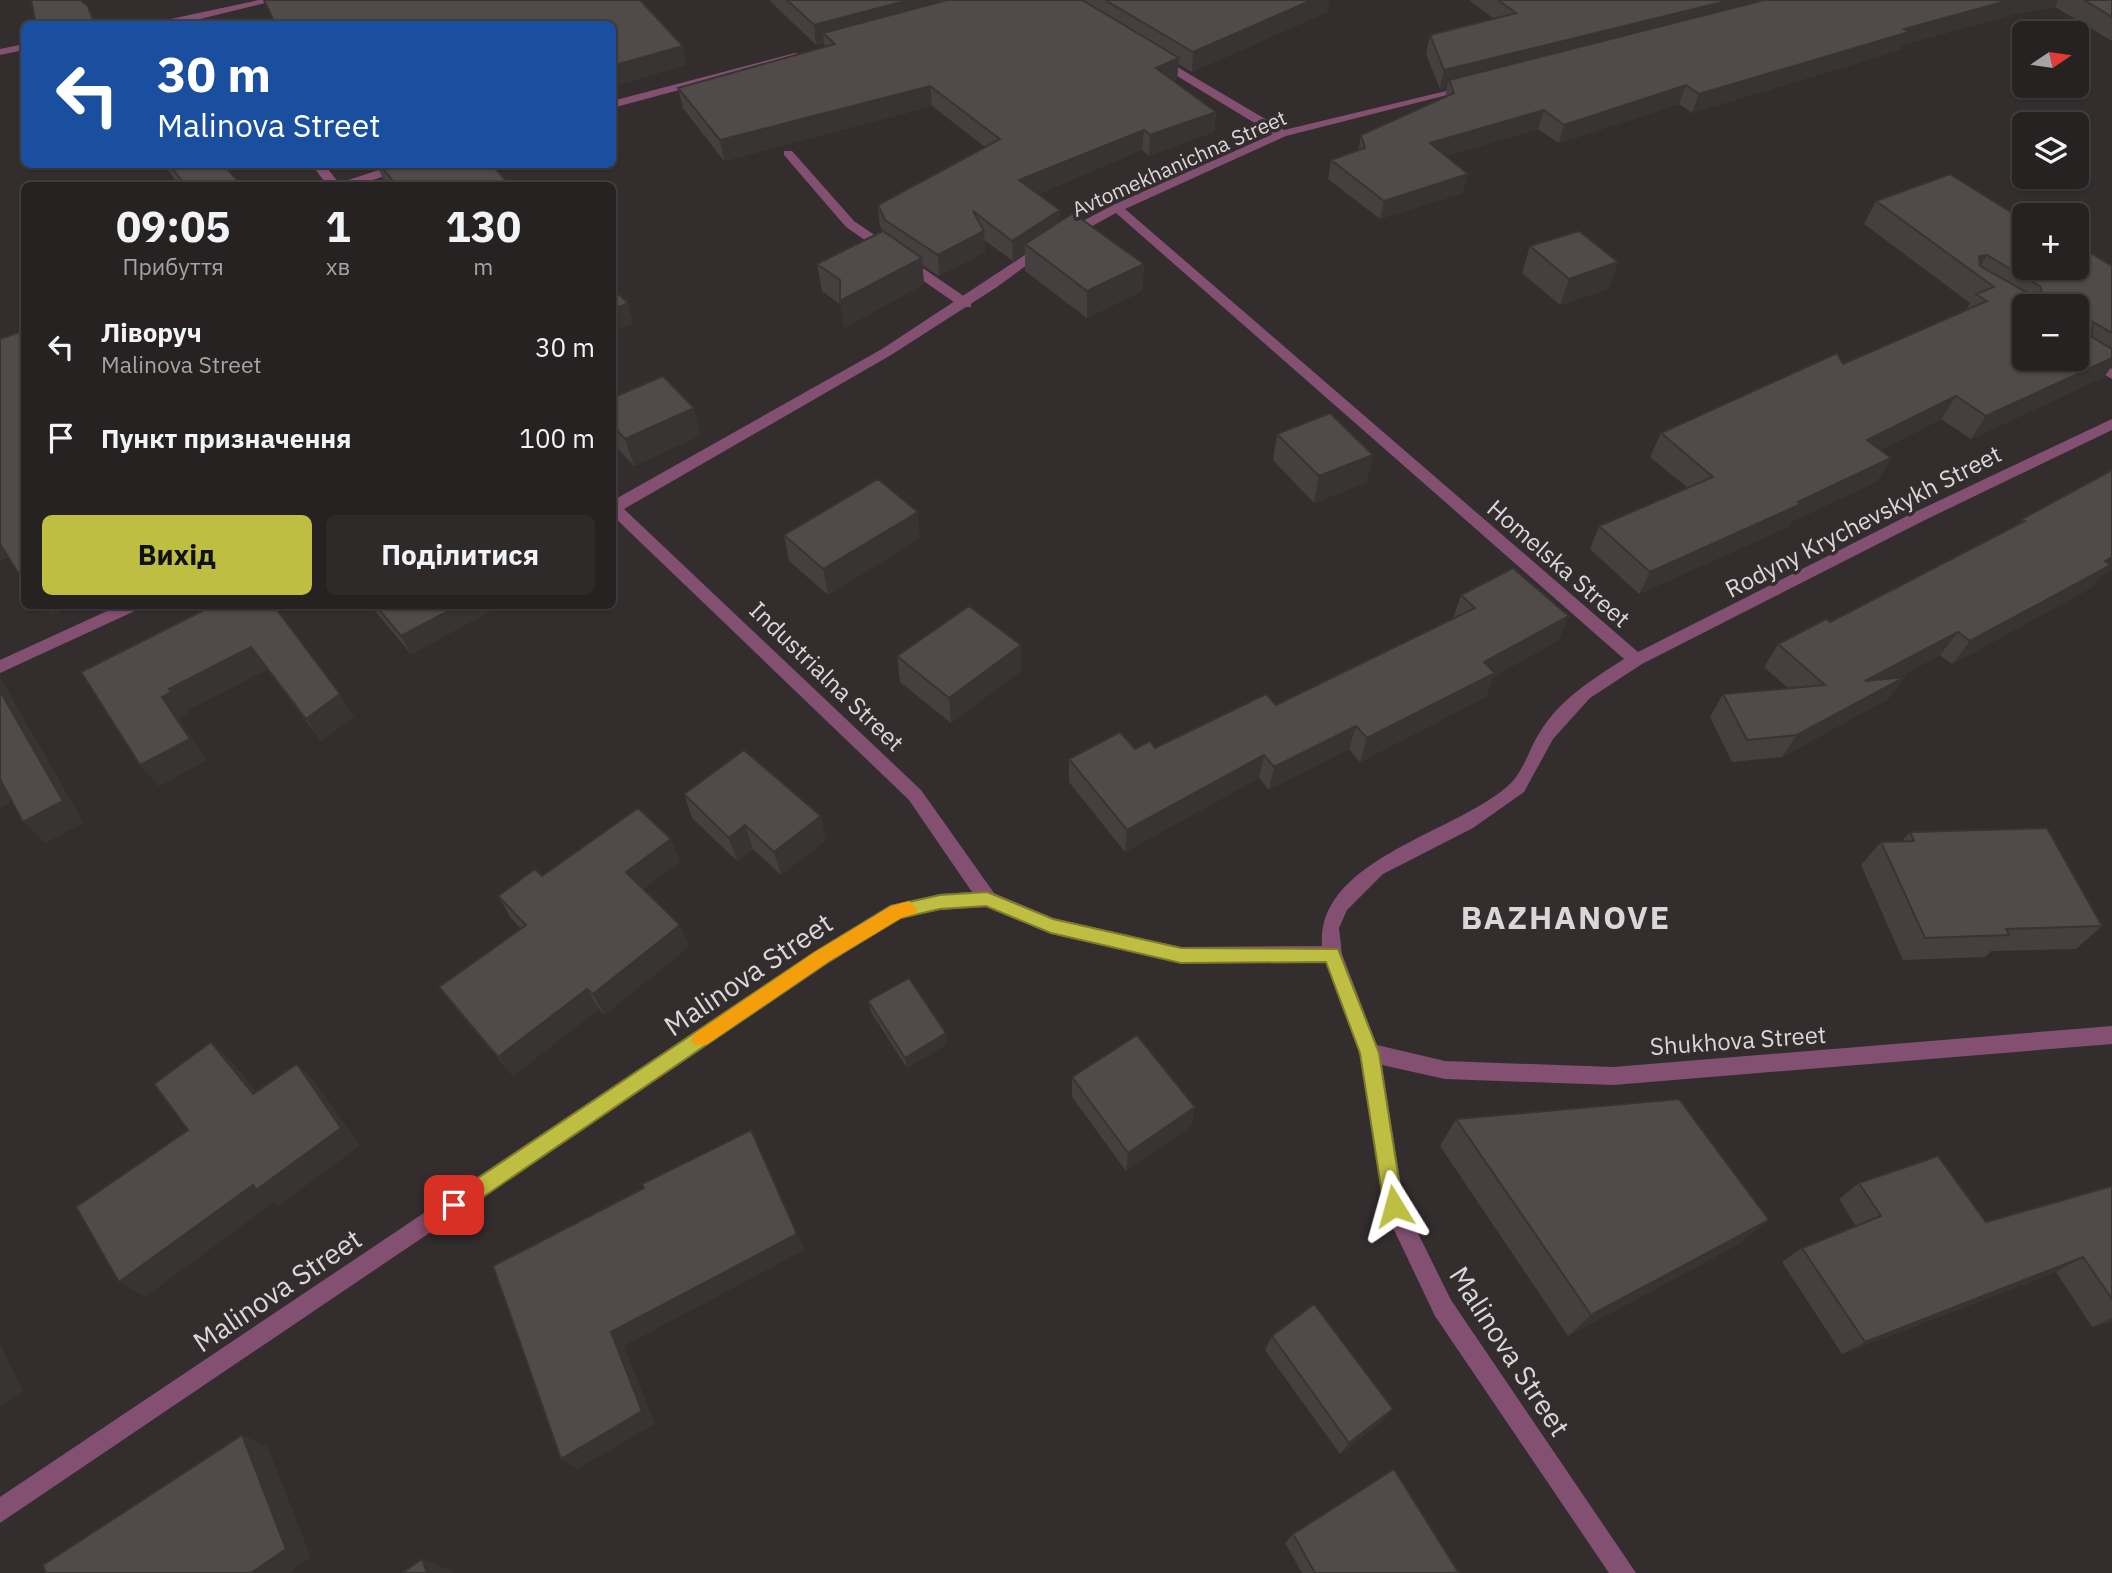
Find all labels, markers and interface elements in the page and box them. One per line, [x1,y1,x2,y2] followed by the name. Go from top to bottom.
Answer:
[2012,21,2090,98] north arrow
[2012,21,2089,371] map controls
[157,42,271,105] text: 30 m
[42,49,133,140] icon: left
[1067,103,1291,223] street label: Avtomekhanichna Street
[157,104,381,146] text: Malinova Street
[2012,112,2089,189] button: layers
[116,199,231,254] text: 09:05
[325,199,351,254] text: 1
[446,199,521,254] text: 130
[2012,203,2089,280] button: +
[123,251,224,281] text: Прибуття
[326,251,350,281] text: хв
[473,251,493,281] text: m
[2012,294,2089,371] button: −
[101,315,202,349] text: Ліворуч
[42,328,80,366] icon: left
[535,330,595,364] text: 30 m
[101,349,262,379] text: Malinova Street
[42,419,80,457] icon: arrive
[101,421,351,455] text: Пункт призначення
[519,421,595,455] text: 100 m
[1719,437,2007,605] street label: Rodyny Krychevskykh Street
[1481,492,1637,634] street label: Homelska Street
[42,515,312,595] button: Вихід
[326,515,595,595] button: Поділитися
[743,594,911,758] street label: Industrialna Street
[1461,896,1671,938] district label: BAZHANOVE
[657,904,839,1044] street label: Malinova Street
[1649,1018,1827,1062] street label: Shukhova Street
[1357,1169,1431,1243] position arrow
[424,1175,484,1235] pin
[435,1186,473,1224] icon: arrive
[186,1220,368,1360] street label: Malinova Street
[1441,1259,1579,1443] street label: Malinova Street

